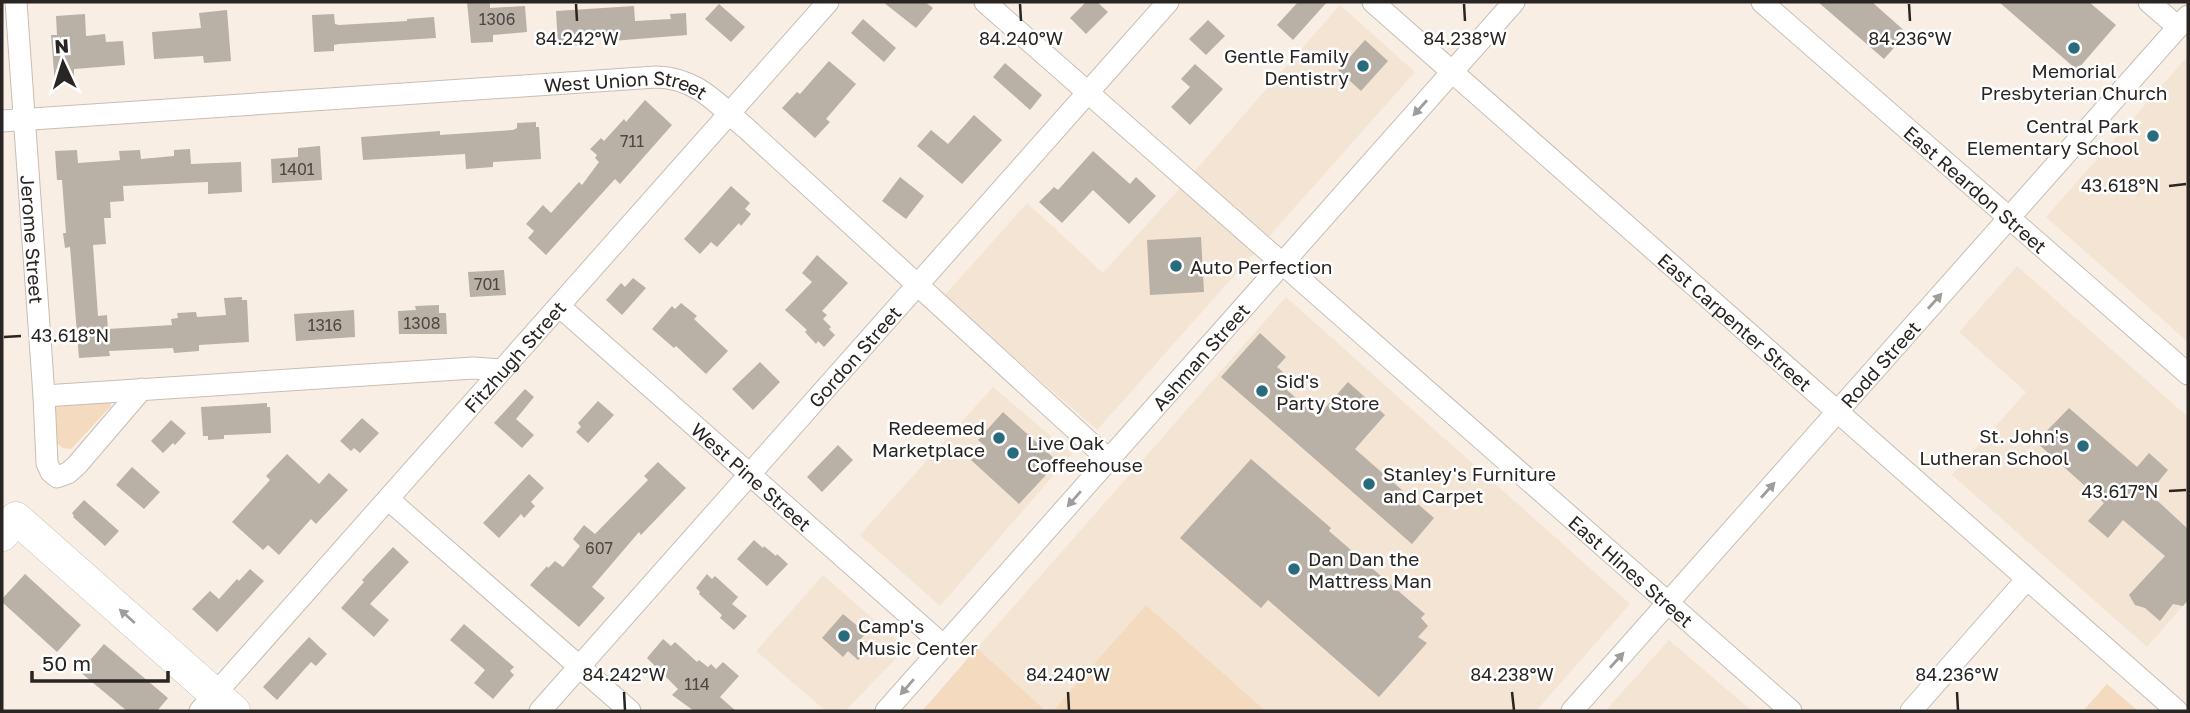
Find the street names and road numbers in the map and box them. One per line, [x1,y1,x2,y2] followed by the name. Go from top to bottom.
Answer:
[543,65,712,103] street label: West Union Street
[1900,120,2052,257] street label: East Reardon Street
[17,174,49,305] street label: Jerome Street
[1654,248,1817,395] street label: East Carpenter Street
[459,296,570,417] street label: Fitzhugh Street
[1147,298,1254,414] street label: Ashman Street
[803,301,905,412] street label: Gordon Street
[1835,316,1924,412] street label: Rodd Street
[687,417,816,535] street label: West Pine Street
[1565,510,1698,631] street label: East Hines Street

